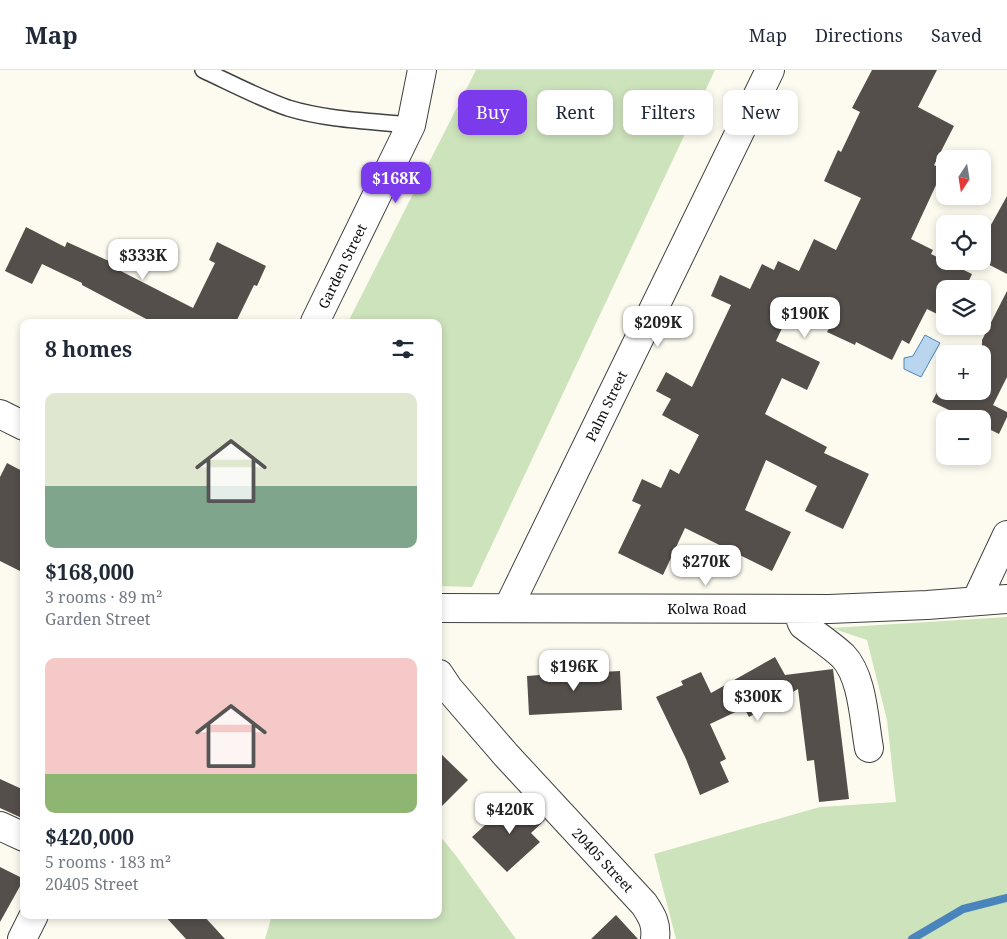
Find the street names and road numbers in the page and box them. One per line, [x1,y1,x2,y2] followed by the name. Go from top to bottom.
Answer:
[313,220,371,312] street label: Garden Street
[581,367,631,445] street label: Palm Street
[667,599,747,618] street label: Kolwa Road
[568,824,638,896] street label: 20405 Street

